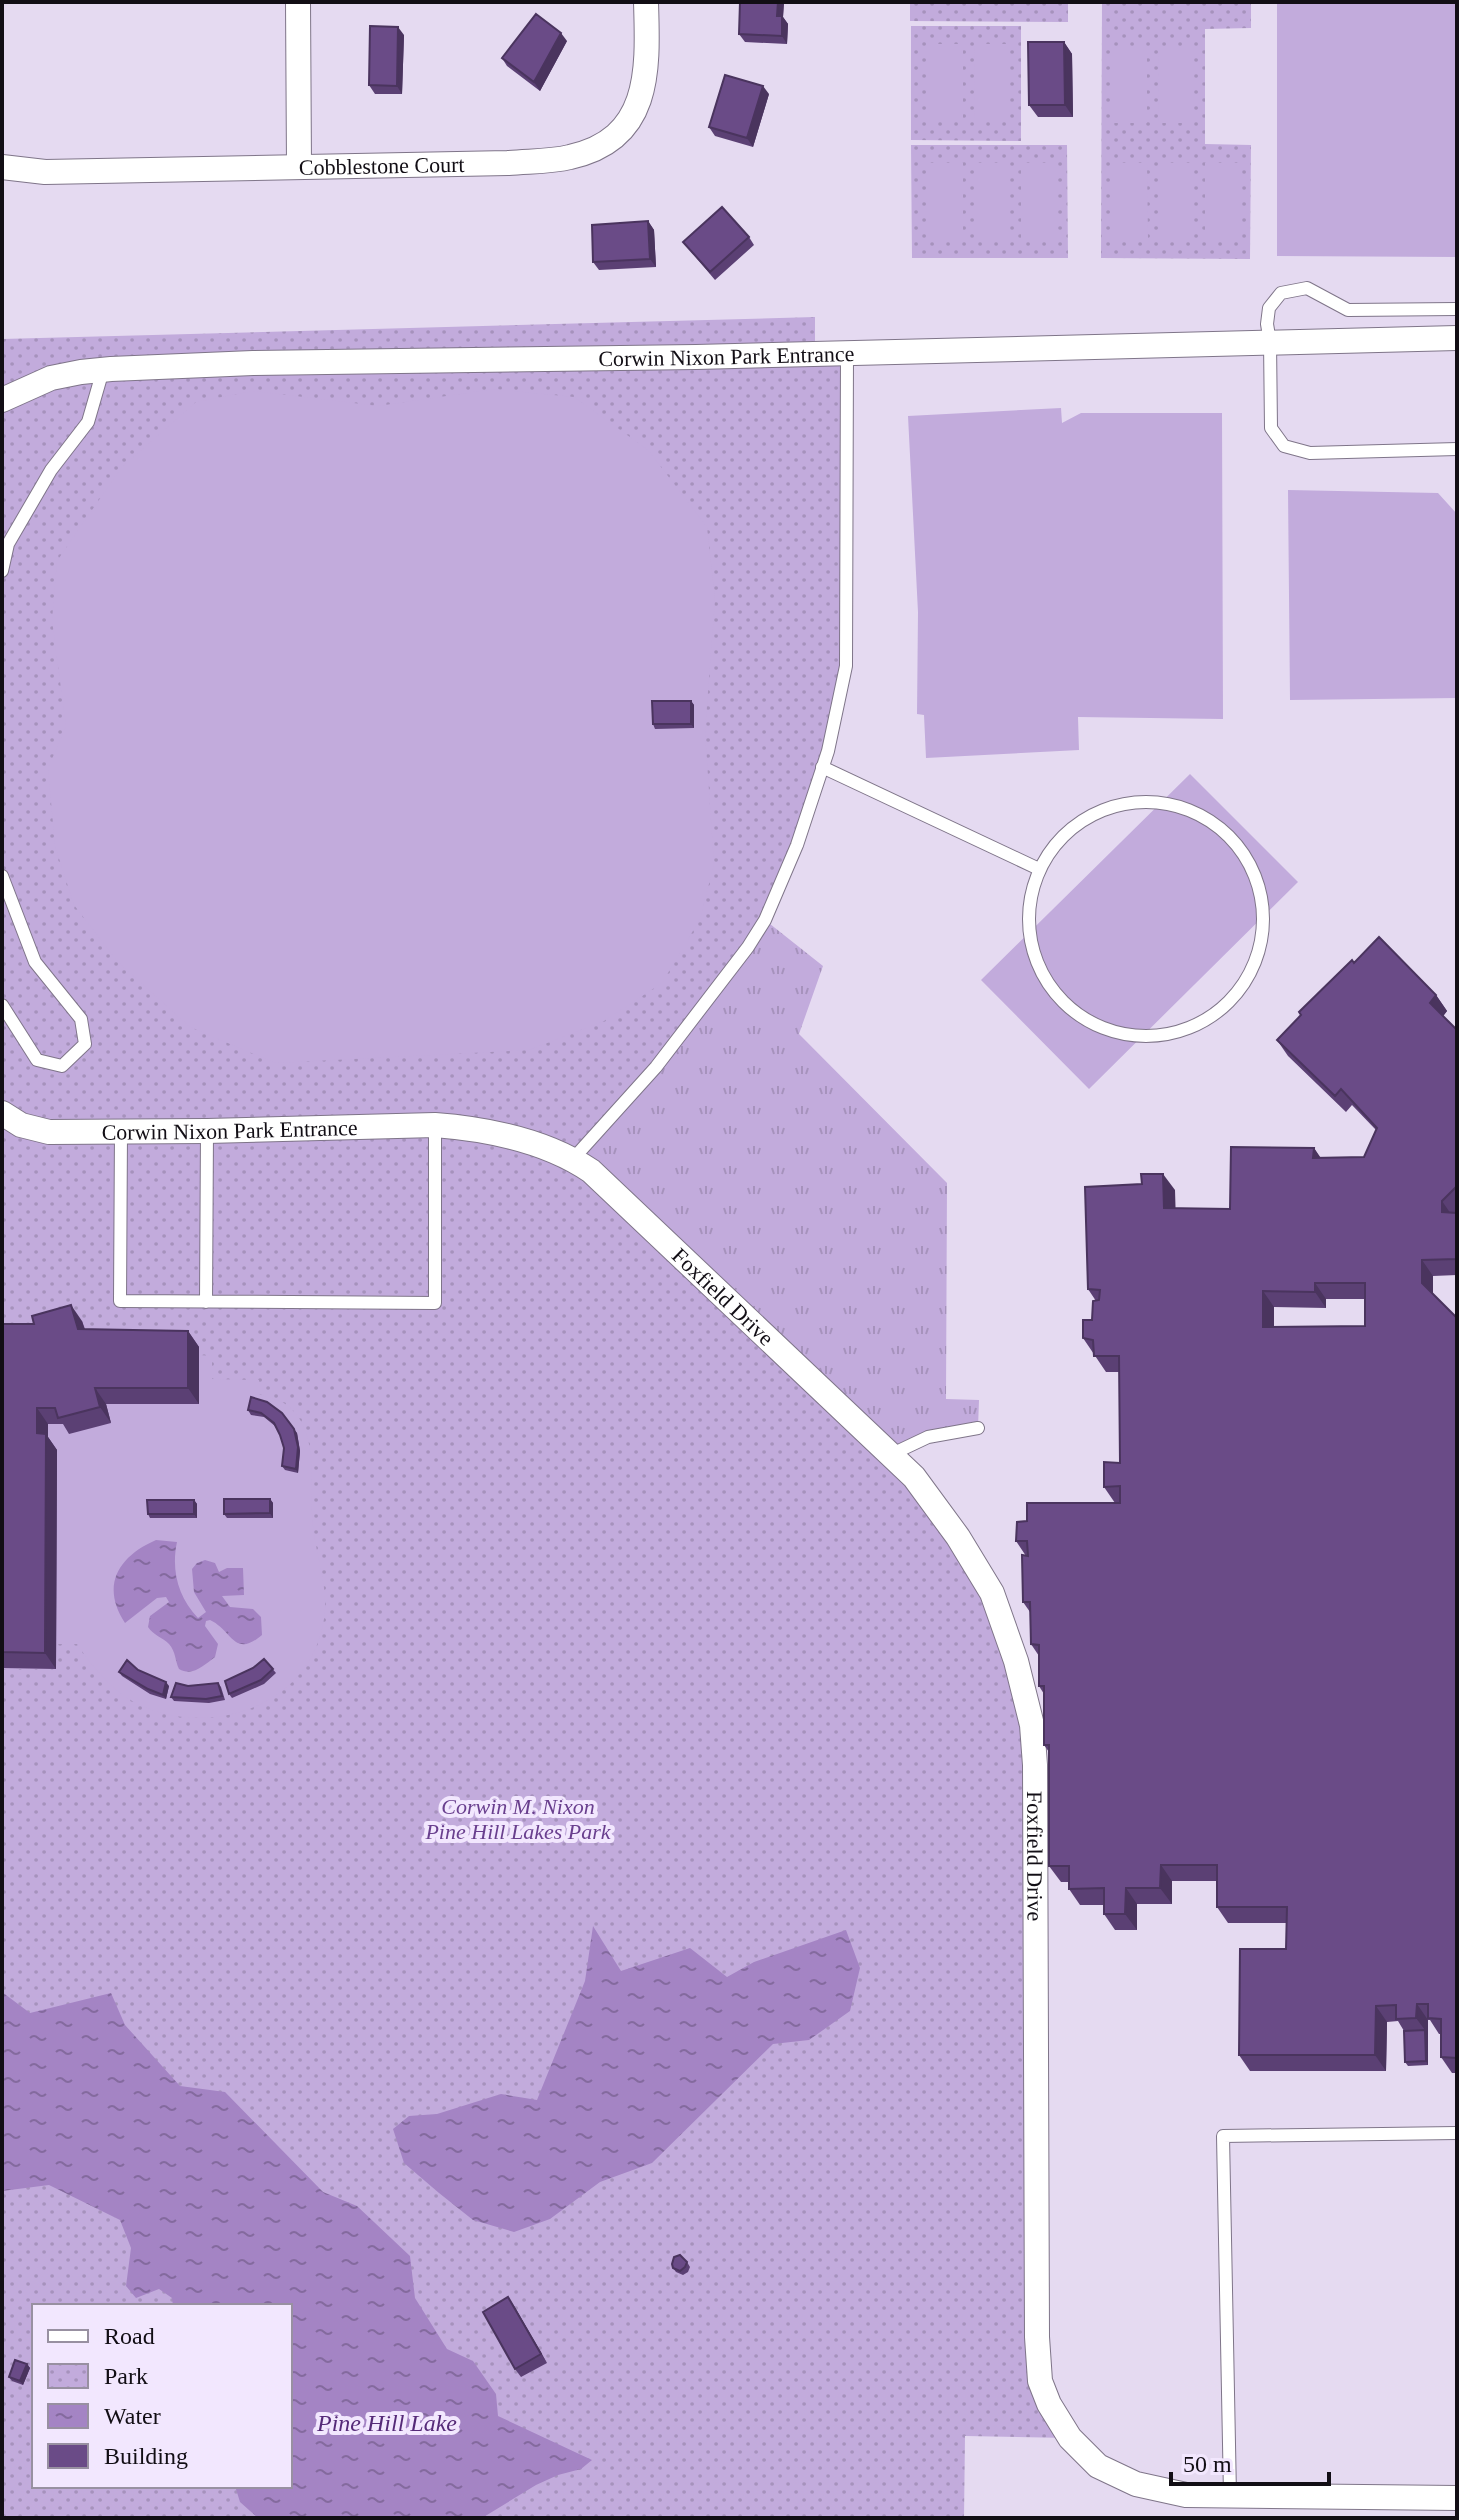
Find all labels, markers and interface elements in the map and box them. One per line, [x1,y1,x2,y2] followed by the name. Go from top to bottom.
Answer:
[299,151,465,180] street label: Cobblestone Court
[598,341,855,371] street label: Corwin Nixon Park Entrance
[102,1115,358,1144] street label: Corwin Nixon Park Entrance
[667,1242,779,1350] street label: Foxfield Drive
[1023,1791,1048,1921] street label: Foxfield Drive
[424,1794,612,1844] park label: Corwin M. Nixon Pine Hill Lakes Park
[32,2304,292,2488] legend
[104,2323,155,2349] text: Road
[104,2363,148,2389] text: Park
[104,2403,161,2429] text: Water
[316,2410,457,2436] water label: Pine Hill Lake
[1171,2436,1329,2486] scale bar
[104,2443,188,2469] text: Building
[1183,2451,1232,2477] text: 50 m

